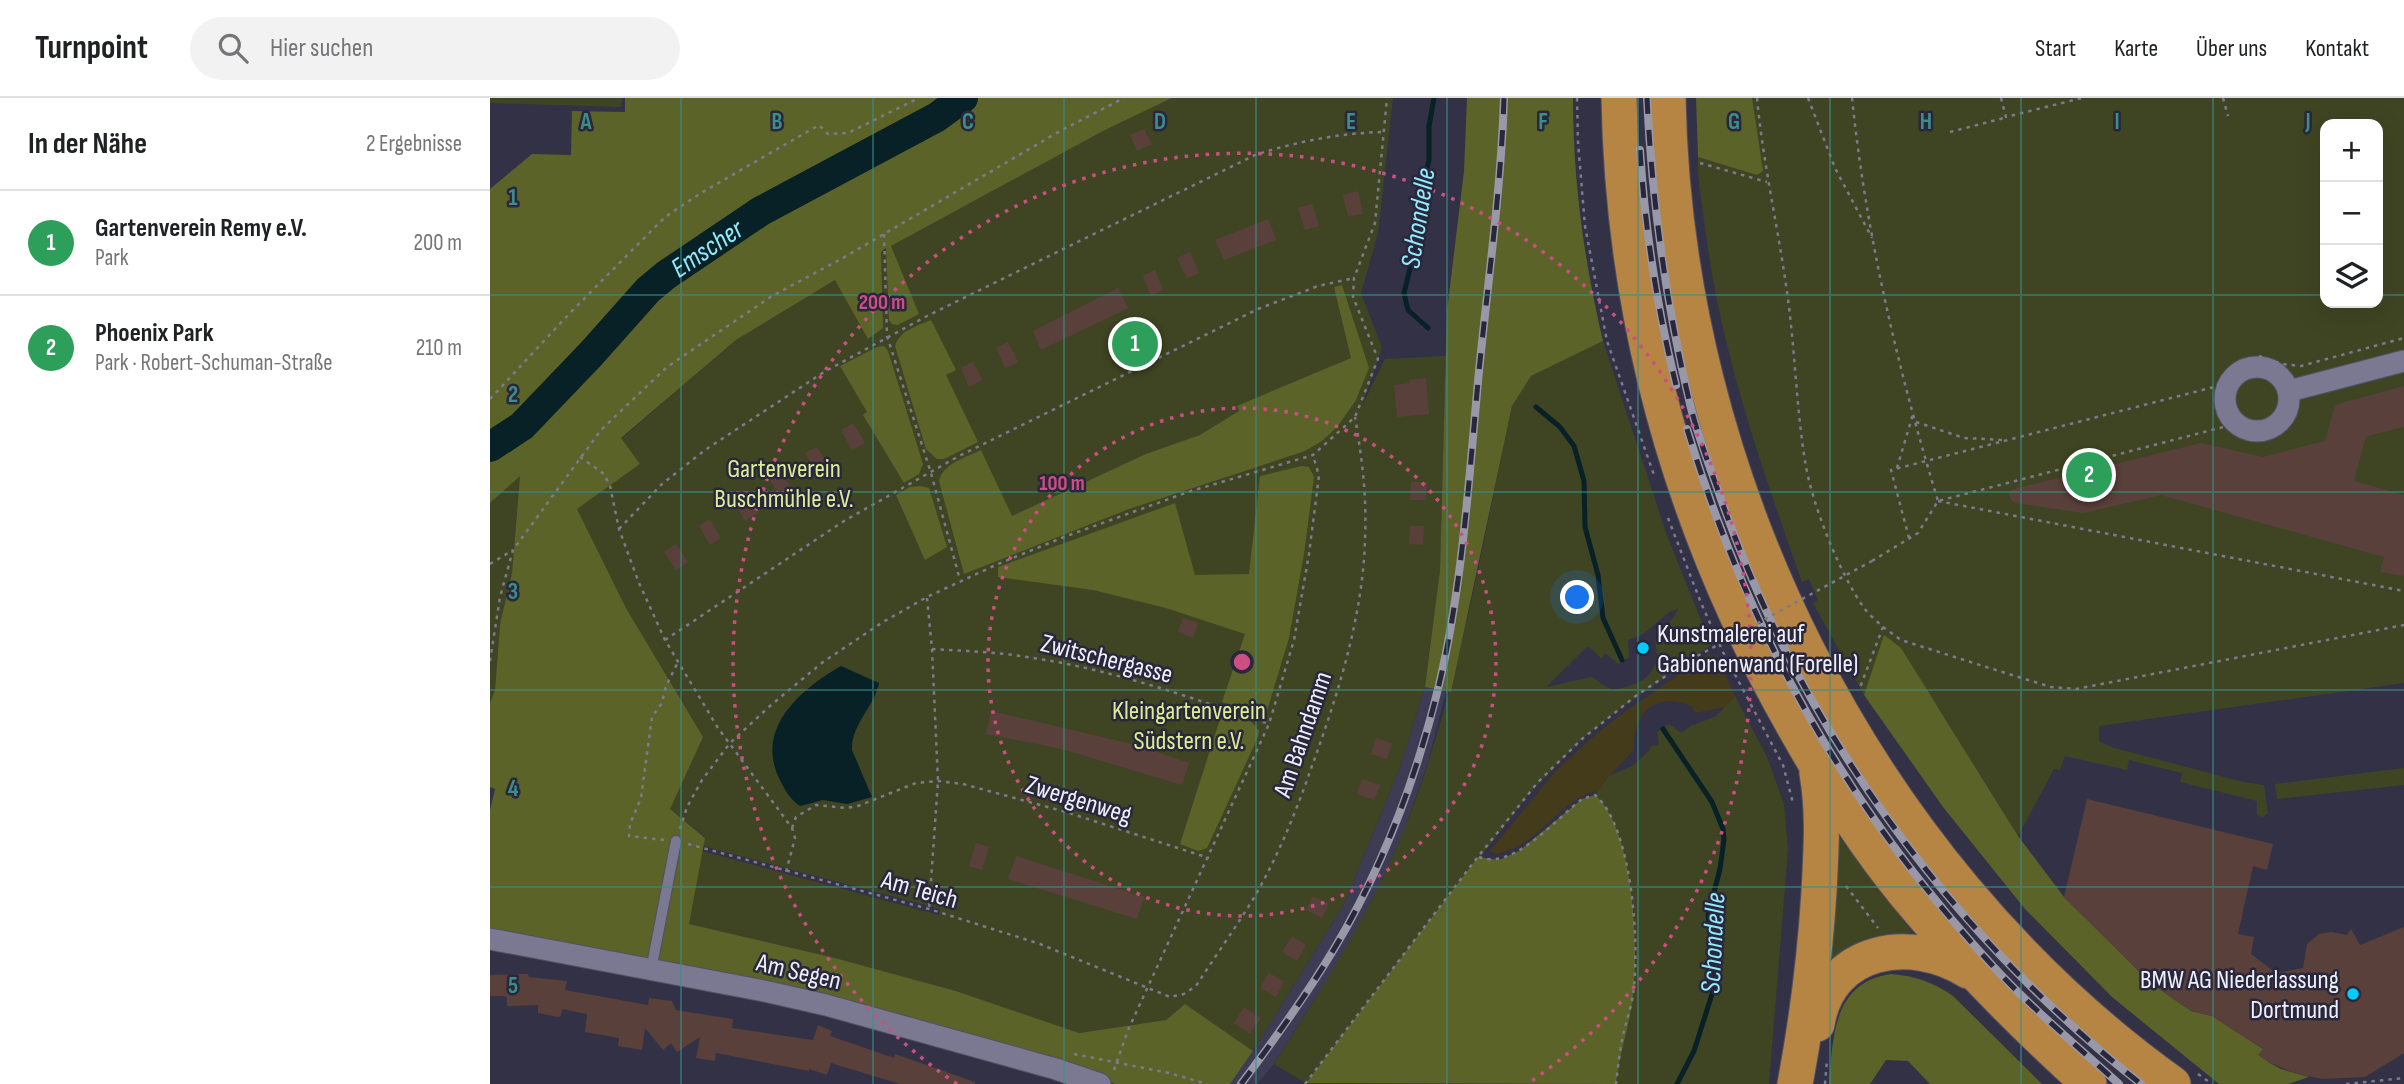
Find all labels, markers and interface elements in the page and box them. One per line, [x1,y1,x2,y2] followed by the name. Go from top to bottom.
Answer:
[190,17,680,80] search box
[35,28,148,68] text: Turnpoint
[214,29,252,67] icon: search
[270,33,373,64] text: Hier suchen
[2035,34,2076,63] text: Start
[2114,34,2158,63] text: Karte
[2196,34,2267,63] text: Über uns
[2305,34,2369,63] text: Kontakt
[580,108,593,136] text: A
[772,108,783,136] text: B
[962,108,974,136] text: C
[1154,108,1166,136] text: D
[1346,108,1356,136] text: E
[1538,108,1548,136] text: F
[1728,108,1740,136] text: G
[1920,108,1932,136] text: H
[2114,108,2120,136] text: I
[2304,108,2311,136] text: J
[2320,119,2383,308] map controls
[2320,119,2383,182] button: +
[28,126,147,162] text: In der Nähe
[366,130,462,158] text: 2 Ergebnisse
[1394,166,1443,271] water label: Schondelle
[2320,182,2383,245] button: −
[508,184,518,212] text: 1
[665,212,751,285] water label: Emscher
[95,213,307,244] text: Gartenverein Remy e.V.
[46,229,56,257] text: 1
[414,229,462,257] text: 200 m
[95,244,129,272] text: Park
[2320,245,2383,308] button: layers
[859,290,905,315] text: 200 m
[95,318,214,349] text: Phoenix Park
[1112,318,1158,370] pin: 1
[46,334,56,362] text: 2
[416,334,462,362] text: 210 m
[95,349,332,377] text: Park · Robert-Schuman-Straße
[508,381,518,409] text: 2
[2066,449,2112,501] pin: 2
[714,454,854,515] park label: Gartenverein Buschmühle e.V.
[1039,471,1085,496] text: 100 m
[508,578,518,606] text: 3
[1560,580,1594,614] your location
[1657,619,1859,680] place label: Kunstmalerei auf Gabionenwand (Forelle)
[1038,628,1176,691] street label: Zwitschergasse
[1635,640,1651,656] marker: Kunstmalerei auf Gabionenwand (Forelle)
[1230,650,1254,674] centre of rings
[1267,668,1339,802] street label: Am Bahndamm
[1112,696,1266,757] park label: Kleingartenverein Südstern e.V.
[1022,770,1135,831] street label: Zwergenweg
[508,775,519,803] text: 4
[877,865,961,916] street label: Am Teich
[1694,892,1733,994] water label: Schondelle
[752,947,844,997] street label: Am Segen
[2140,965,2339,1026] place label: BMW AG Niederlassung Dortmund
[508,972,518,1000] text: 5
[2345,986,2361,1002] marker: BMW AG Niederlassung Dortmund

